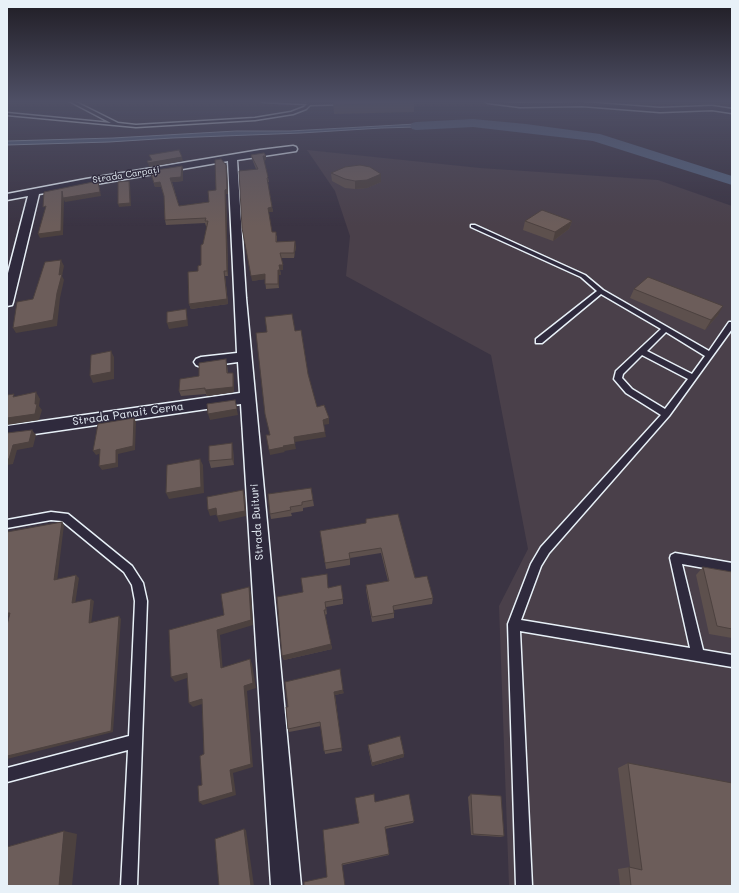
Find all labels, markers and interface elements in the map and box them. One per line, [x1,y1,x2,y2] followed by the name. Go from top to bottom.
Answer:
[92,164,160,186] street label: Strada Carpați
[72,400,184,428] street label: Strada Panait Cerna
[248,483,266,561] street label: Strada Buituri

